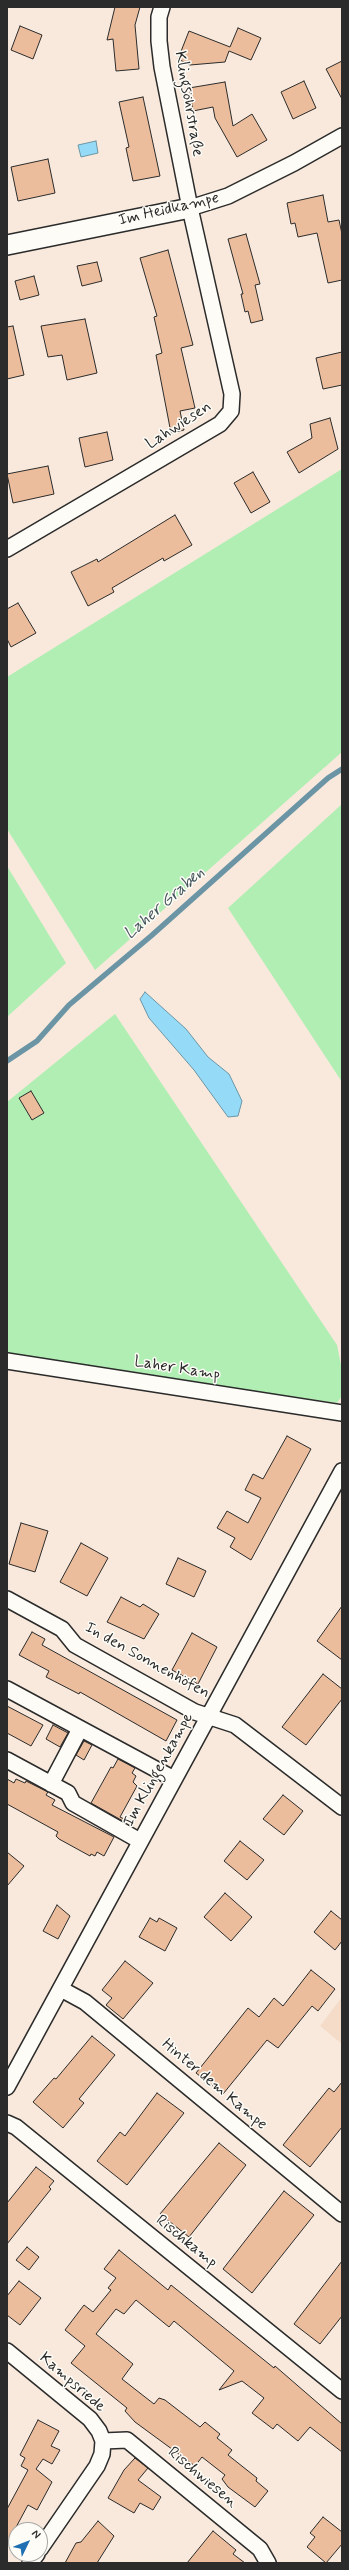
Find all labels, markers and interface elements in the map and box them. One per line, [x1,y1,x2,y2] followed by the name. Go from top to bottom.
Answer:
[169,50,207,158] street label: Klingsöhrstraße
[117,189,221,231] street label: Im Heidkampe
[143,398,215,454] street label: Lahwiesen
[120,863,210,945] water label: Laher Graben
[133,1353,221,1385] street label: Laher Kamp
[81,1619,213,1703] street label: In den Sonnenhöfen
[120,1710,198,1830] street label: Im Klingenkampe
[157,2035,271,2135] street label: Hinter dem Kampe
[151,2211,221,2273] street label: Rischkamp
[35,2349,109,2417] street label: Kampsriede
[163,2443,241,2513] street label: Rischwiesen
[8,2522,48,2562] north arrow
[28,2527,44,2542] text: N

